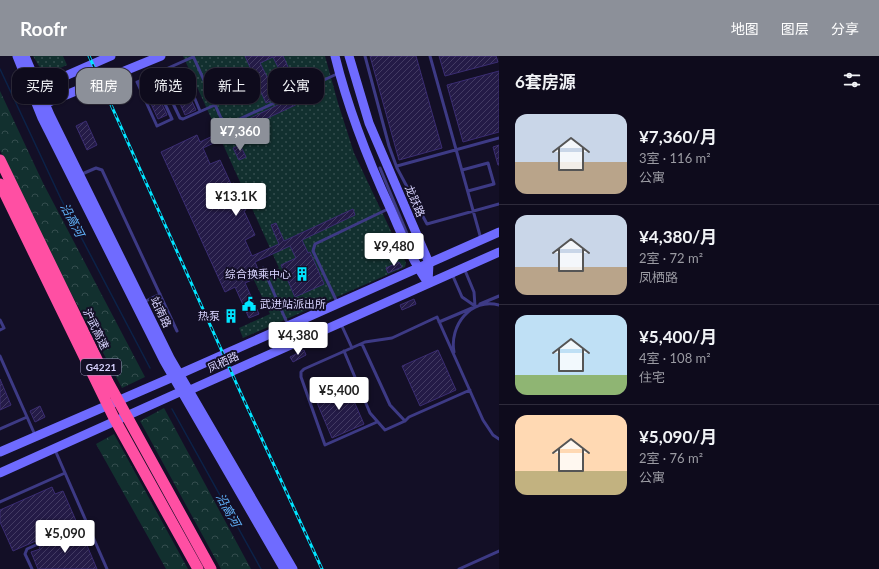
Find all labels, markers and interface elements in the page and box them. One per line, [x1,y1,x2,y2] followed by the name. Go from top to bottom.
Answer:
[20,17,67,40] text: Roofr
[731,20,759,37] text: 地图
[781,20,809,37] text: 图层
[831,20,859,37] text: 分享
[12,68,68,104] chip: 买房
[76,68,132,104] chip: 租房
[140,68,196,104] chip: 筛选
[204,68,260,104] chip: 新上
[268,68,324,104] chip: 公寓
[841,69,863,91] icon: filters
[515,71,576,92] text: 6套房源
[207,118,273,152] pin: ¥7,360
[220,123,260,139] text: ¥7,360
[639,126,717,147] text: ¥7,360/月
[547,130,595,178] icon: home
[639,150,711,166] text: 3室 · 116 m²
[639,169,665,185] text: 公寓
[203,183,269,217] pin: ¥13.1K
[403,183,428,219] street label: 龙跃路
[215,188,257,204] text: ¥13.1K
[57,200,88,241] water label: 沿高河
[639,226,717,247] text: ¥4,380/月
[547,231,595,279] icon: home
[361,233,427,267] pin: ¥9,480
[374,238,414,254] text: ¥9,480
[639,250,703,266] text: 2室 · 72 m²
[294,266,310,282] building icon: 综合换乘中心
[225,267,291,280] place label: 综合换乘中心
[639,269,678,285] text: 凤栖路
[148,294,175,329] street label: 站南路
[241,296,257,312] public building icon: 武进站派出所
[260,297,326,310] place label: 武进站派出所
[81,306,112,351] street label: 沪武高速
[223,308,239,324] building icon: 热泵
[198,309,220,322] place label: 热泵
[265,322,331,356] pin: ¥4,380
[639,326,717,347] text: ¥5,400/月
[278,327,318,343] text: ¥4,380
[547,331,595,379] icon: home
[205,349,240,374] street label: 凤栖路
[639,350,711,366] text: 4室 · 108 m²
[81,359,121,375] road number: G4221
[639,369,665,385] text: 住宅
[306,377,372,411] pin: ¥5,400
[319,382,359,398] text: ¥5,400
[639,426,717,447] text: ¥5,090/月
[547,431,595,479] icon: home
[639,450,703,466] text: 2室 · 76 m²
[639,469,665,485] text: 公寓
[213,490,245,531] water label: 沿高河
[32,520,98,554] pin: ¥5,090
[45,525,85,541] text: ¥5,090

